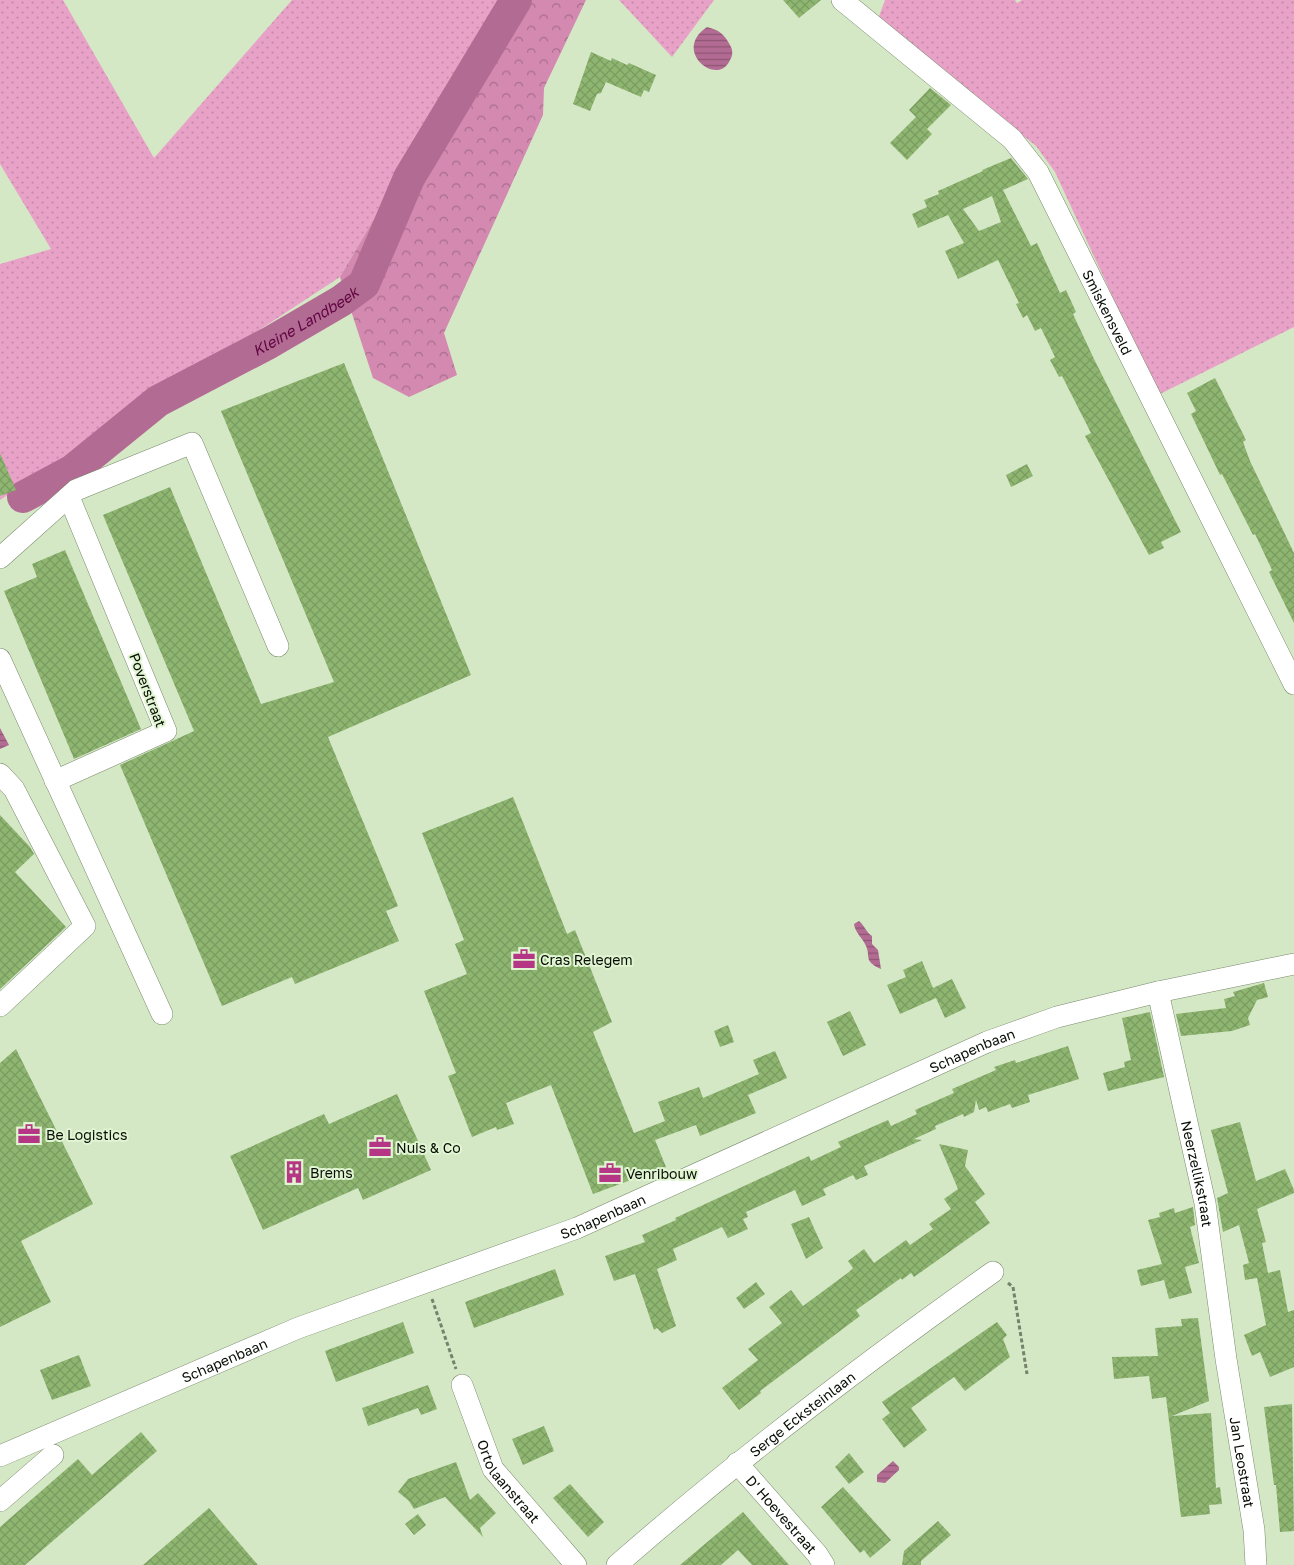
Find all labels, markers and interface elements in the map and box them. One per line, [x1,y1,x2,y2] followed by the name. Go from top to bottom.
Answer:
[1080,266,1136,357] street label: Smiskensveld
[249,281,363,359] water label: Kleine Landbeek
[126,651,170,729] street label: Poverstraat
[511,946,537,972] office icon: Cras Relegem
[540,951,633,968] place label: Cras Relegem
[926,1024,1017,1076] street label: Schapenbaan
[1178,1119,1217,1228] street label: Neerzellikstraat
[16,1121,42,1147] office icon: Be Logistics
[46,1126,127,1143] place label: Be Logistics
[367,1134,393,1160] office icon: Nuis & Co
[396,1139,461,1156] place label: Nuis & Co
[281,1159,307,1185] building icon: Brems
[597,1160,623,1186] office icon: Venribouw
[310,1164,353,1181] place label: Brems
[626,1165,697,1182] place label: Venribouw
[558,1190,648,1242] street label: Schapenbaan
[179,1334,270,1386] street label: Schapenbaan
[746,1367,858,1460] street label: Serge Ecksteinlaan
[1227,1415,1259,1509] street label: Jan Leostraat
[474,1437,544,1526] street label: Ortolaanstraat
[743,1471,821,1557] street label: D' Hoevestraat

